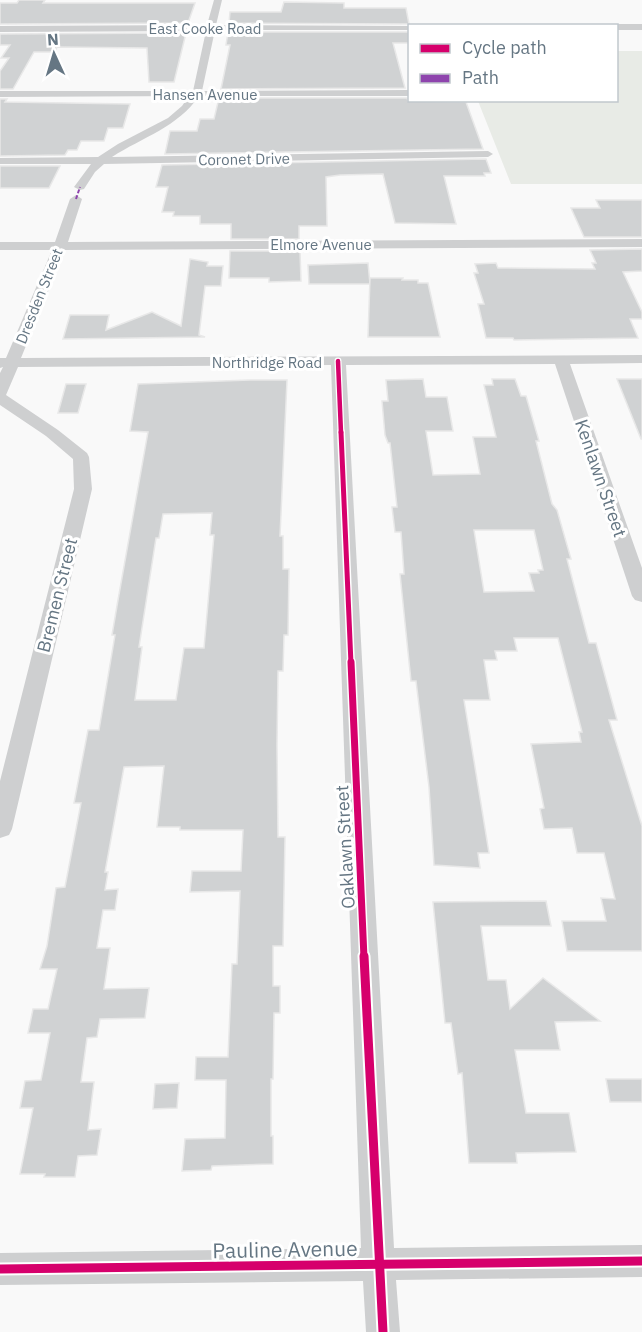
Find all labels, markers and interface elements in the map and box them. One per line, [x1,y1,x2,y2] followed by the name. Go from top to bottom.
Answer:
[149,19,261,38] street label: East Cooke Road
[24,24,84,84] north arrow
[408,24,618,102] legend
[46,29,59,49] text: N
[462,36,547,59] text: Cycle path
[462,66,499,89] text: Path
[153,85,257,104] street label: Hansen Avenue
[198,149,290,169] street label: Coronet Drive
[270,235,372,254] street label: Elmore Avenue
[11,246,67,346] street label: Dresden Street
[212,353,322,372] street label: Northridge Road
[570,416,632,540] street label: Kenlawn Street
[32,535,82,655] street label: Bremen Street
[330,784,360,910] street label: Oaklawn Street
[212,1234,358,1264] street label: Pauline Avenue

